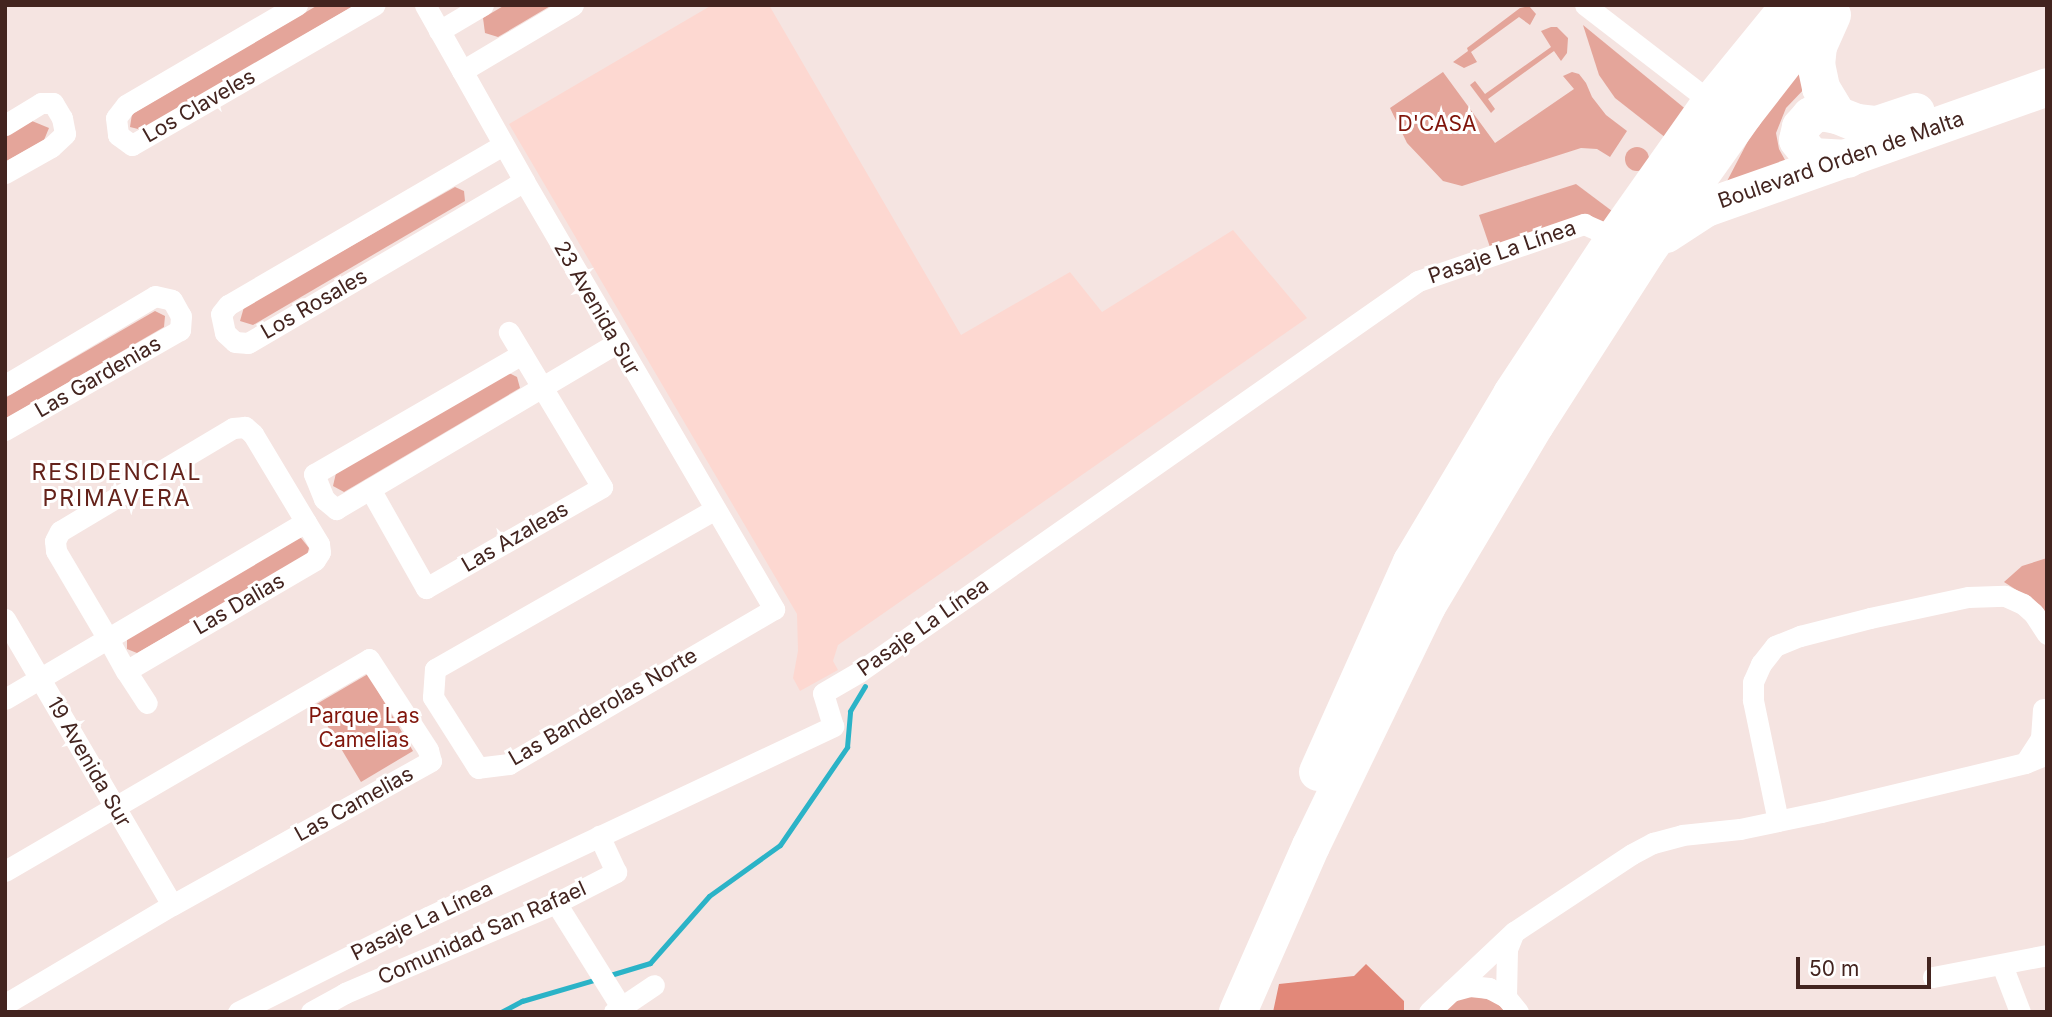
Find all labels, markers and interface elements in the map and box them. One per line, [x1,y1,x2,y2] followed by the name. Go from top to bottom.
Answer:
[138,64,260,148] street label: Los Claveles
[1715,106,1967,214] street label: Boulevard Orden de Malta
[1398,111,1476,137] park label: D'CASA
[1425,215,1579,289] street label: Pasaje La Línea
[549,237,645,379] street label: 23 Avenida Sur
[256,263,372,345] street label: Los Rosales
[31,331,165,423] street label: Las Gardenias
[33,458,201,512] district label: RESIDENCIAL PRIMAVERA
[457,496,573,578] street label: Las Azaleas
[189,568,289,640] street label: Las Dalias
[852,572,994,682] street label: Pasaje La Línea
[504,643,702,771] street label: Las Banderolas Norte
[42,692,136,832] street label: 19 Avenida Sur
[309,703,419,753] park label: Parque Las Camelias
[290,761,418,847] street label: Las Camelias
[347,876,497,966] street label: Pasaje La Línea
[374,876,590,990] street label: Comunidad San Rafael
[1800,944,1935,988] scale bar
[1809,956,1859,981] text: 50 m

